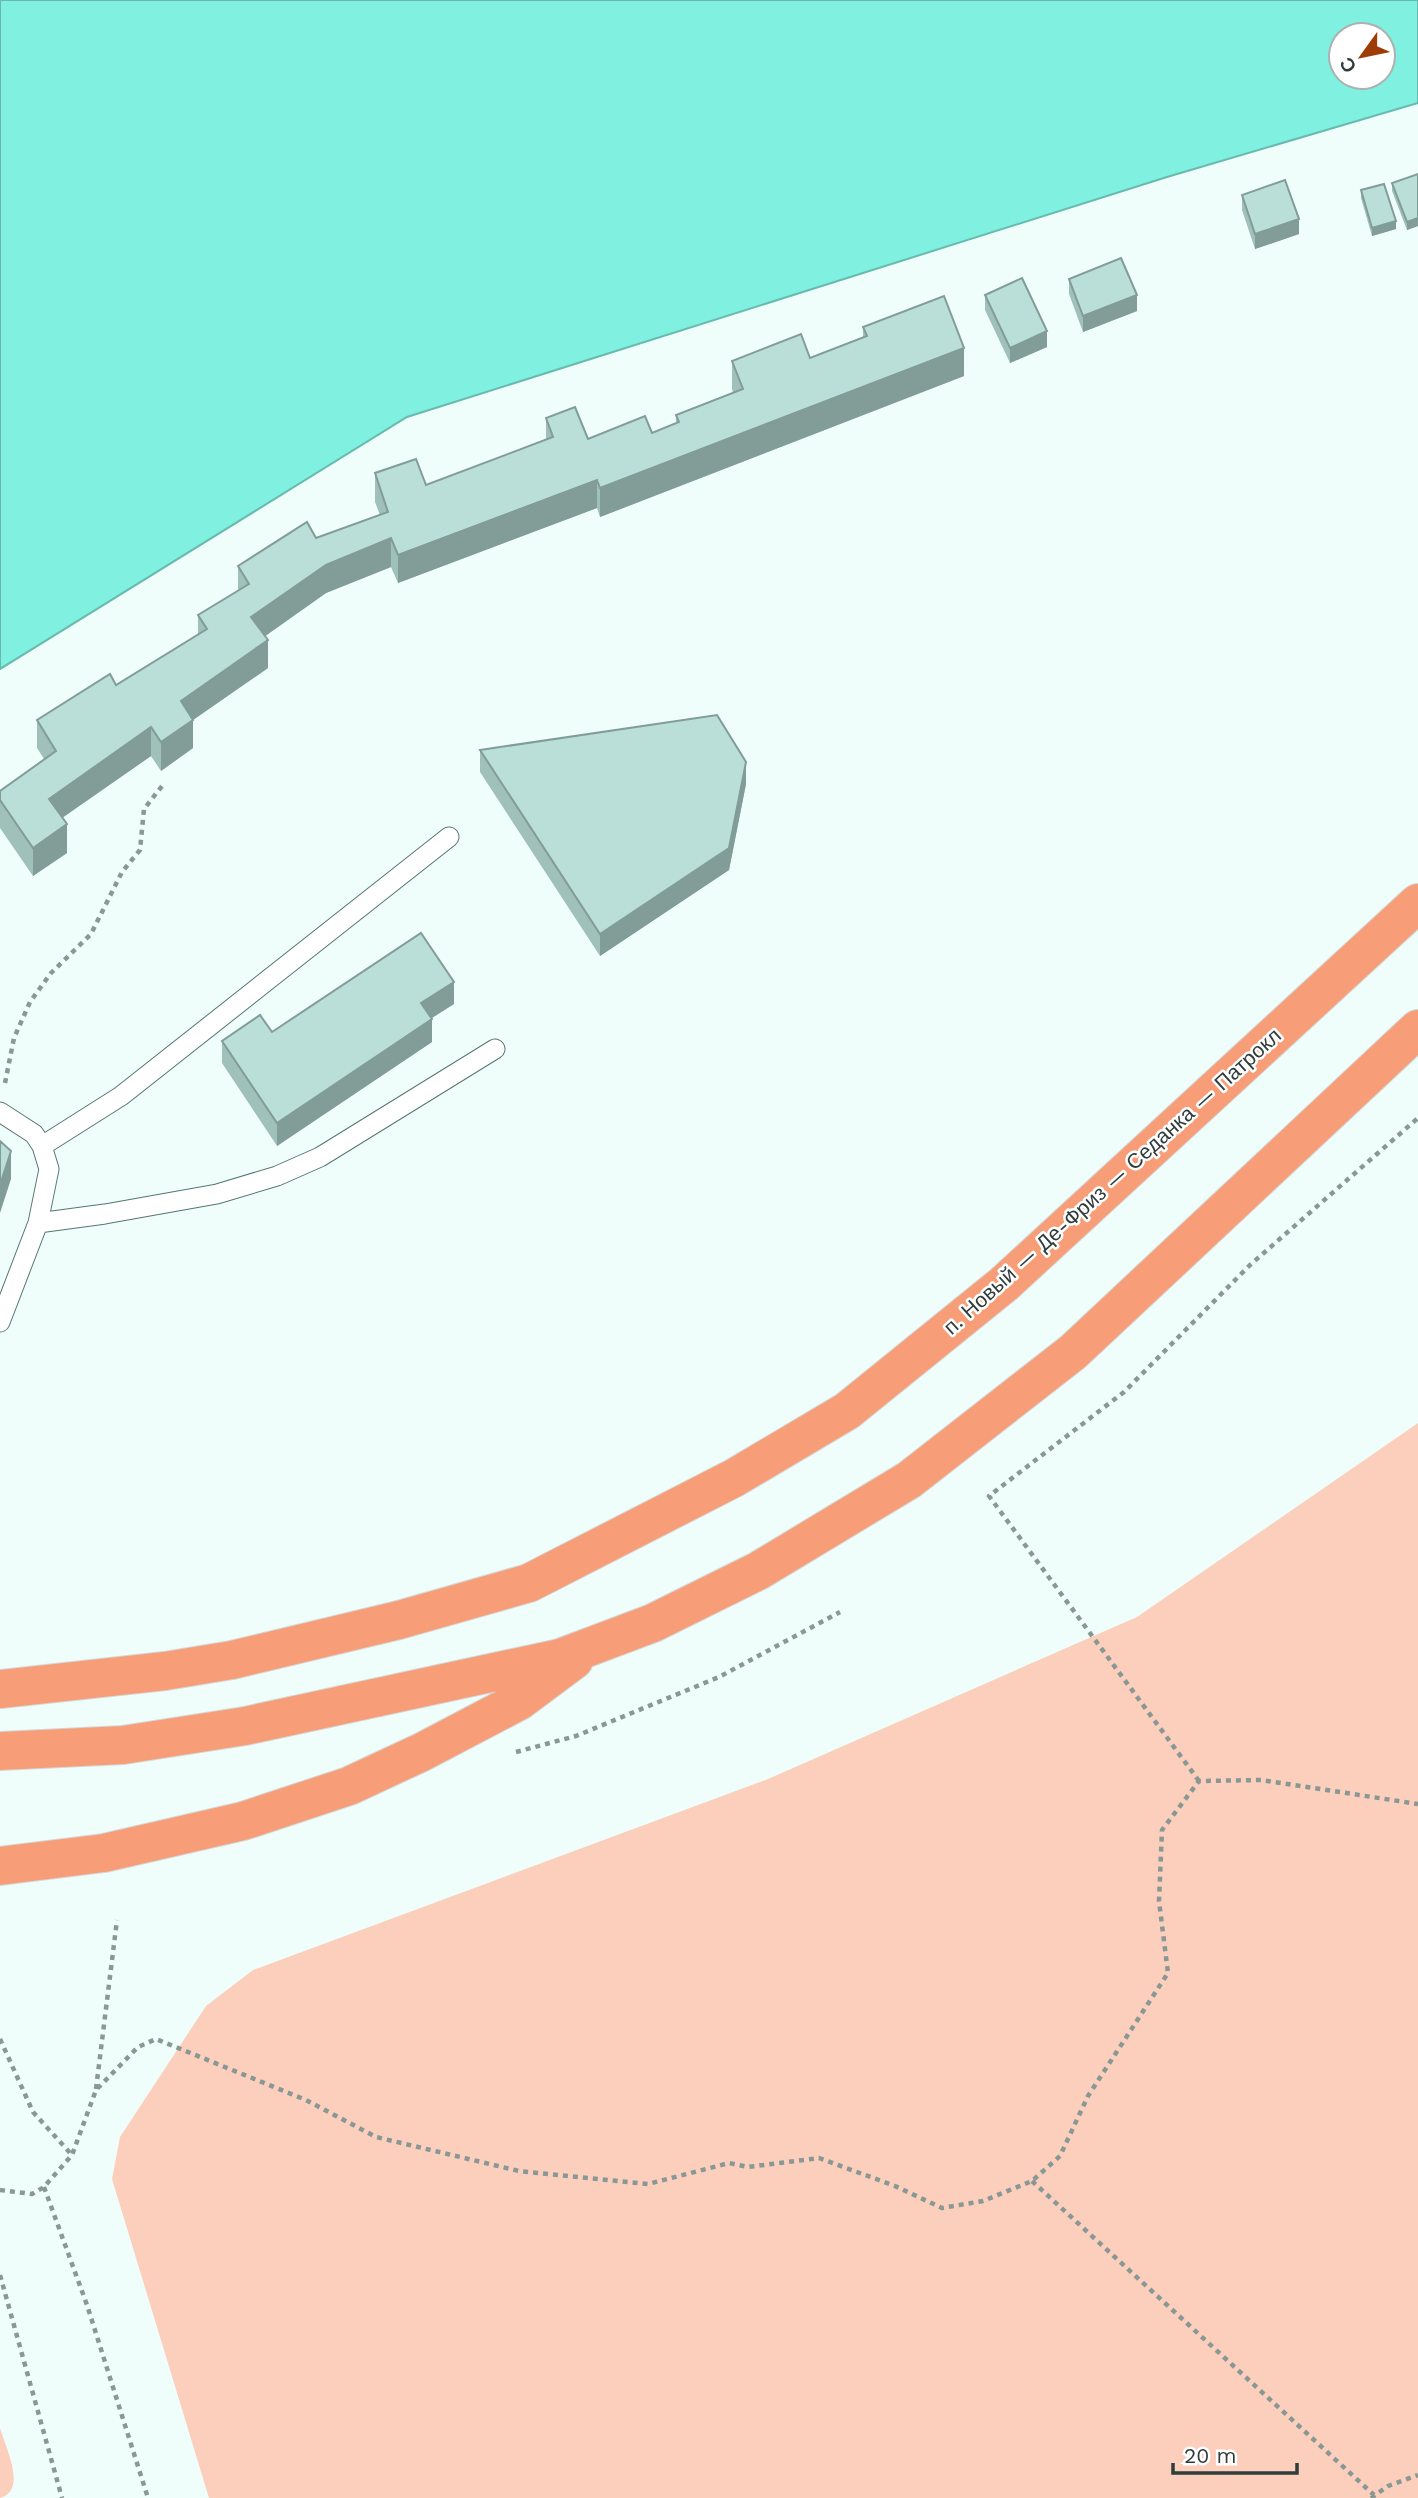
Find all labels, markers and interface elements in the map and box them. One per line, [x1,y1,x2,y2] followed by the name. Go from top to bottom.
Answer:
[1327,21,1397,91] north arrow
[1335,53,1362,77] text: С
[938,1023,1286,1339] street label: п. Новый — Де-Фриз — Седанка — Патрокл
[1173,2432,1297,2476] scale bar
[1184,2443,1236,2468] text: 20 m

